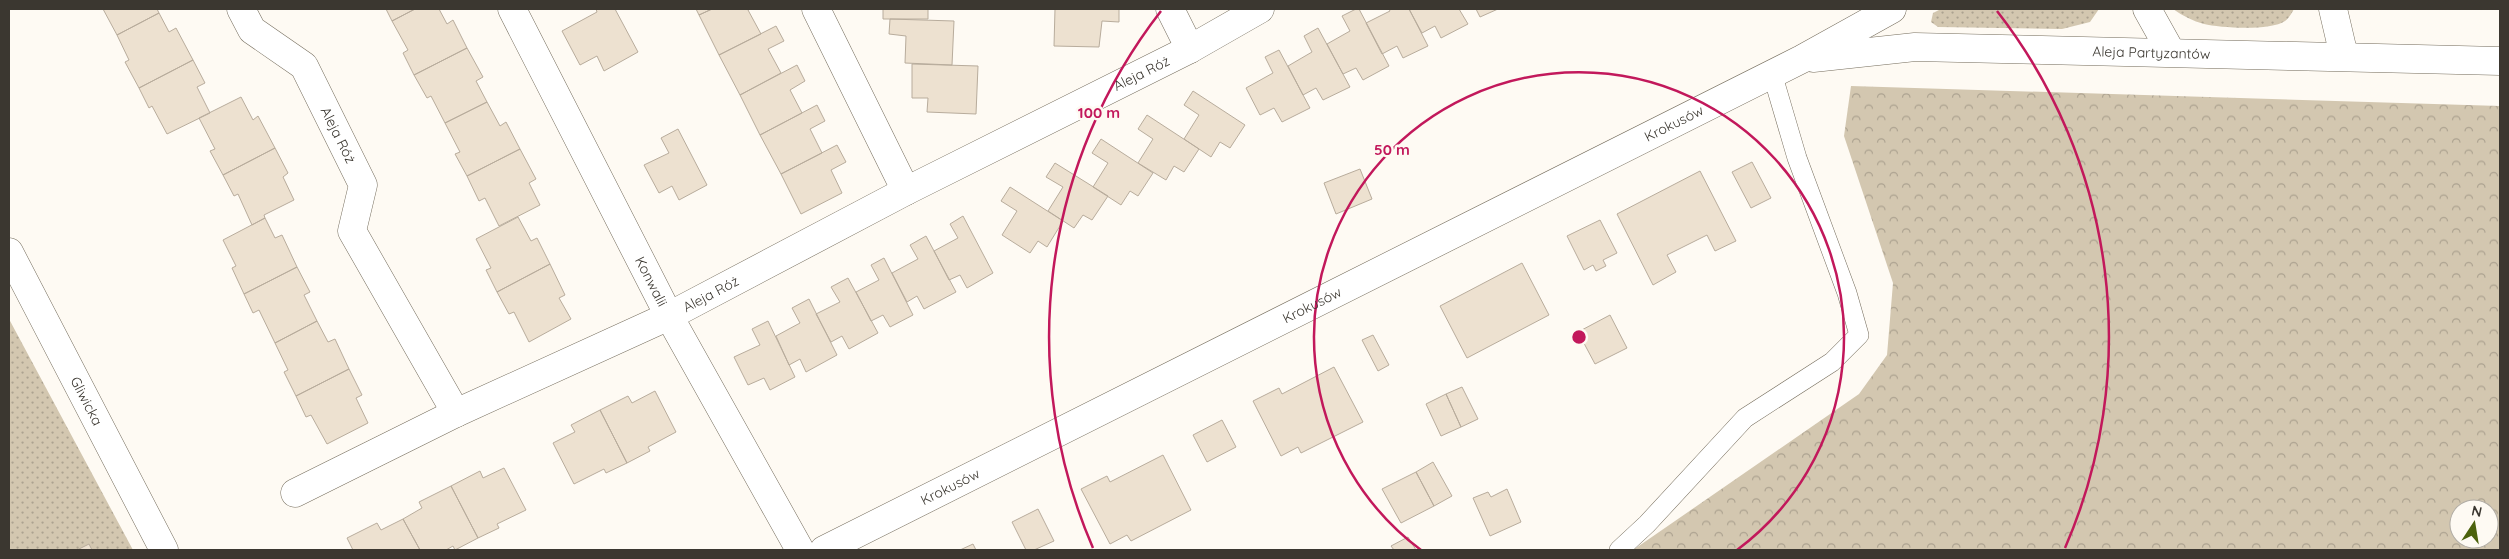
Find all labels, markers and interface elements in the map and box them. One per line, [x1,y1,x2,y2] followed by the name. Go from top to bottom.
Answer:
[2092,42,2211,63] street label: Aleja Partyzantów
[1110,52,1173,95] street label: Aleja Róż
[1641,101,1707,146] street label: Krokusów
[1078,103,1120,122] text: 100 m
[317,104,360,166] street label: Aleja Róż
[1374,140,1410,159] text: 50 m
[631,253,672,310] street label: Konwalii
[680,272,742,316] street label: Aleja Róż
[1279,282,1345,327] street label: Krokusów
[1570,328,1588,346] centre of rings
[66,374,107,429] street label: Gliwicka
[917,464,983,509] street label: Krokusów
[2449,499,2499,549] north arrow
[2470,501,2484,521] text: N

